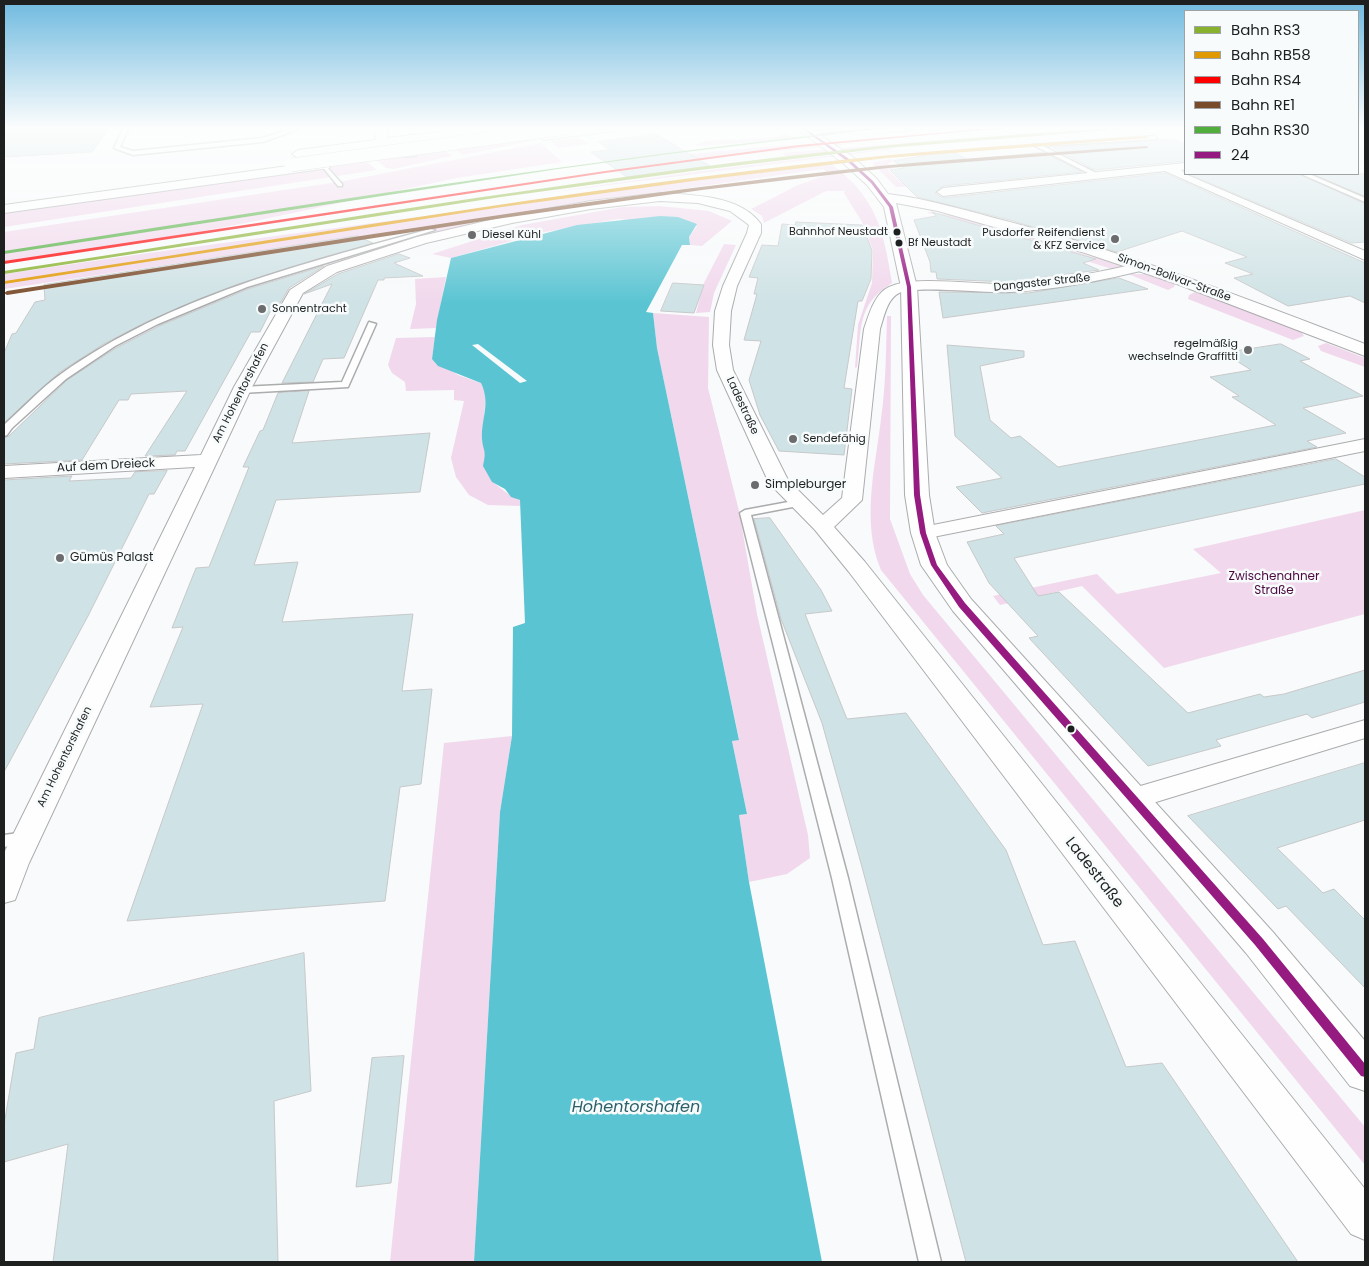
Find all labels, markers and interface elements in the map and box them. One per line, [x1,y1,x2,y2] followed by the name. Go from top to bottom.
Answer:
[1184,10,1359,175] legend
[1231,19,1300,40] text: Bahn RS3
[1231,44,1311,65] text: Bahn RB58
[1231,69,1301,90] text: Bahn RS4
[1231,94,1295,115] text: Bahn RE1
[1231,119,1310,140] text: Bahn RS30
[1231,144,1249,165] text: 24
[789,225,888,239] place label: Bahnhof Neustadt
[982,226,1105,252] place label: Pusdorfer Reifendienst & KFZ Service
[892,227,902,237] marker: Bahnhof Neustadt
[482,228,541,242] place label: Diesel Kühl
[466,229,478,241] marker: Diesel Kühl
[1109,233,1121,245] marker: Pusdorfer Reifendienst & KFZ Service
[908,236,972,250] place label: Bf Neustadt
[894,238,904,248] marker: Bf Neustadt
[1115,251,1233,305] street label: Simon-Bolivar-Straße
[993,271,1091,295] street label: Dangaster Straße
[272,302,347,316] place label: Sonnentracht
[256,303,268,315] marker: Sonnentracht
[1128,337,1238,363] place label: regelmäßig wechselnde Graffitti
[210,341,272,445] street label: Am Hohentorshafen
[1242,344,1254,356] marker: regelmäßig wechselnde Graffitti
[723,375,761,437] street label: Ladestraße
[803,432,866,446] place label: Sendefähig
[787,433,799,445] marker: Sendefähig
[57,456,155,476] street label: Auf dem Dreieck
[765,478,846,492] place label: Simpleburger
[749,479,761,491] marker: Simpleburger
[70,551,153,565] place label: Gümüs Palast
[54,552,66,564] marker: Gümüs Palast
[1228,570,1320,598] park label: Zwischenahner Straße
[35,705,95,809] street label: Am Hohentorshafen
[1066,724,1076,734] unlabelled marker
[1061,834,1127,912] street label: Ladestraße
[572,1098,700,1118] water label: Hohentorshafen

